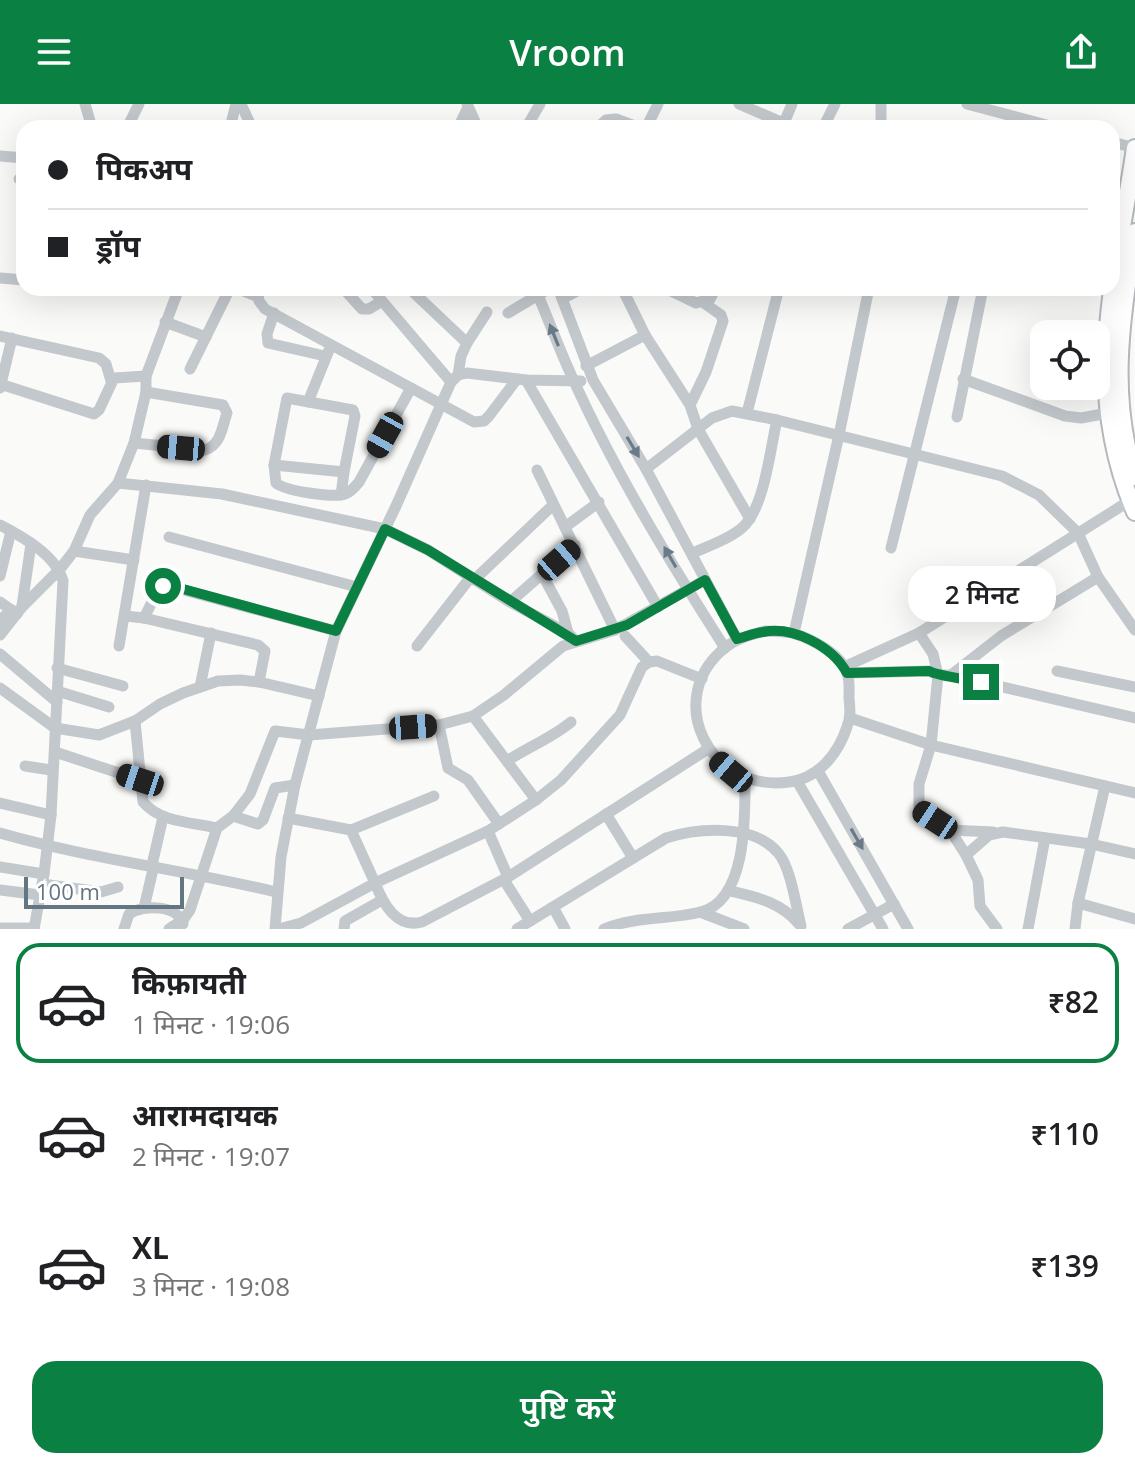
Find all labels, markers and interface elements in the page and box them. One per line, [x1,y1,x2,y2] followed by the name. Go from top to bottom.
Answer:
[509,28,626,77] text: Vroom
[32,30,76,74] icon: menu
[1059,30,1103,74] icon: share
[96,148,192,189] text: पिकअप
[96,225,140,266] text: ड्रॉप
[1030,320,1110,400] map controls
[1030,320,1110,400] button: locate
[548,323,561,347] one-way arrow
[363,408,407,462] car
[156,434,206,462] car
[626,436,640,458] one-way arrow
[533,535,585,585] car
[663,546,677,568] one-way arrow
[907,566,1055,622] callout: 2 मिनट
[145,568,181,604] route start
[945,576,1019,612] text: 2 मिनट
[963,664,999,700] route end
[388,713,438,741] car
[705,747,757,797] car
[113,761,167,799] car
[908,797,962,843] car
[850,828,864,850] one-way arrow
[24,873,184,909] scale bar
[36,876,100,906] text: 100 m
[132,962,246,1003] text: किफ़ायती
[36,967,108,1039] icon: car
[1048,981,1099,1022] text: ₹82
[132,1006,290,1042] text: 1 मिनट · 19:06
[132,1094,278,1135] text: आरामदायक
[36,1099,108,1171] icon: car
[1031,1113,1099,1154] text: ₹110
[132,1138,290,1174] text: 2 मिनट · 19:07
[132,1227,169,1268] text: XL
[36,1231,108,1303] icon: car
[1031,1245,1099,1286] text: ₹139
[132,1268,290,1304] text: 3 मिनट · 19:08
[32,1361,1103,1453] button: पुष्टि करें

